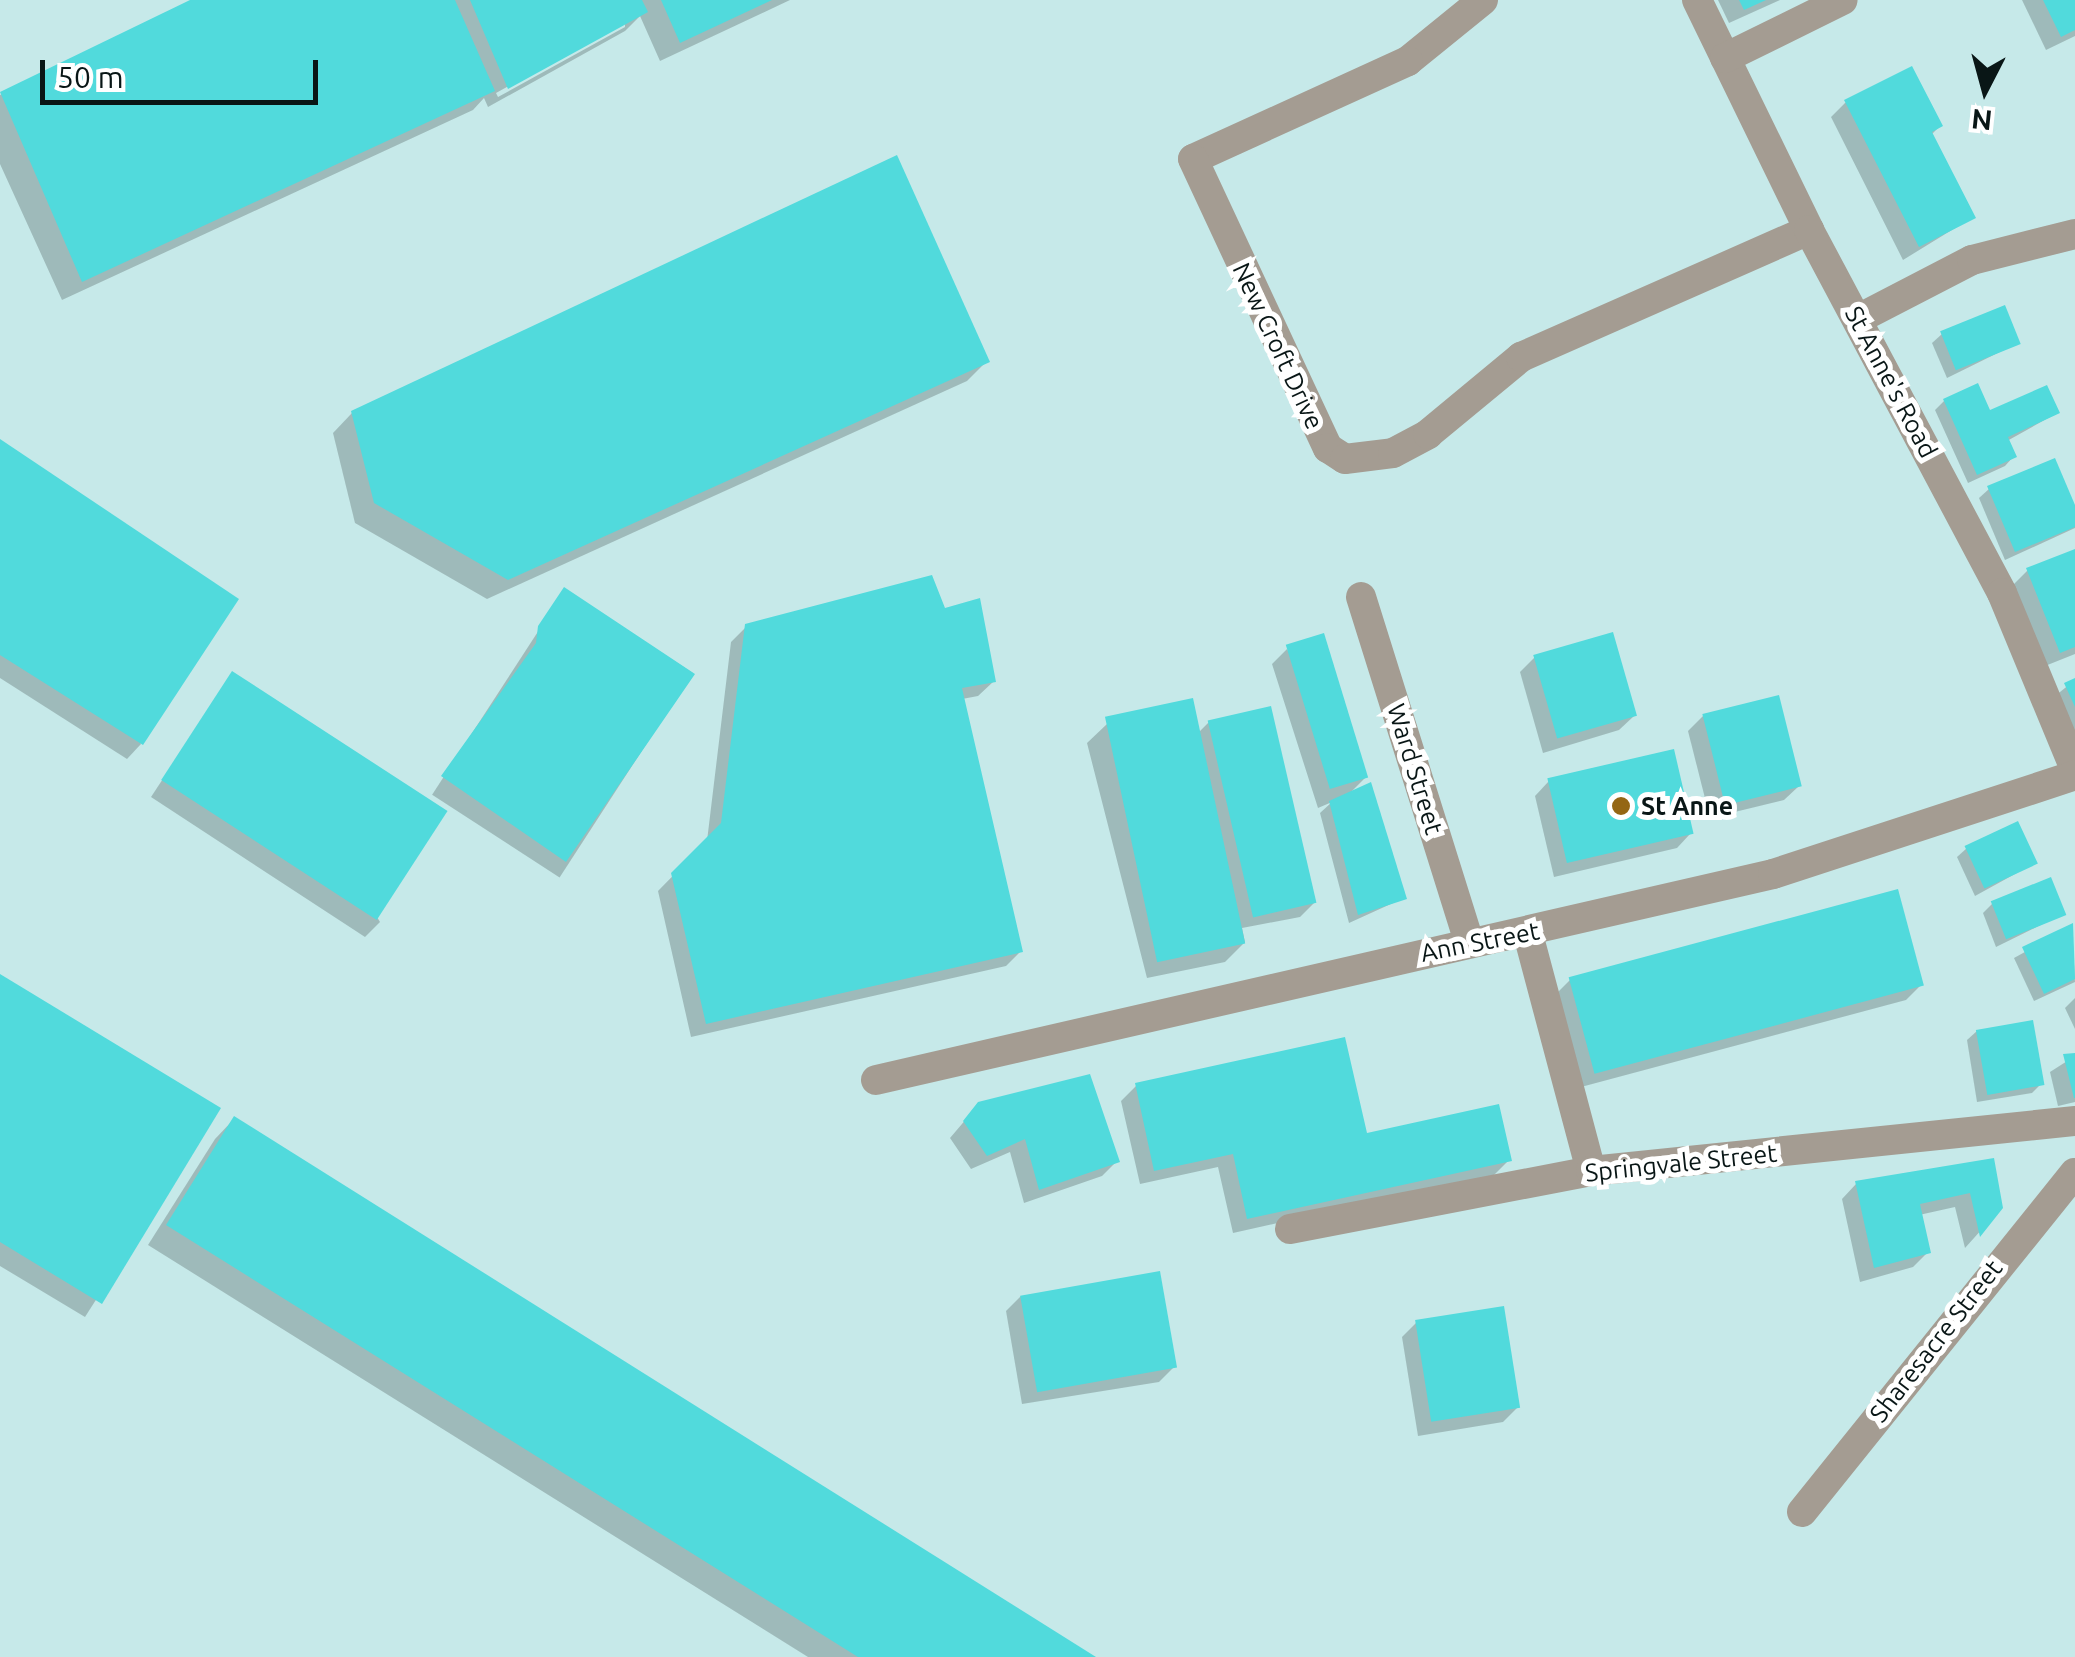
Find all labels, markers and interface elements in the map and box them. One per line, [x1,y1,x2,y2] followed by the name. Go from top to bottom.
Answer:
[45,40,322,102] scale bar
[1935,40,2035,140] north arrow
[57,60,124,94] text: 50 m
[1970,104,1994,137] text: N
[1226,258,1330,434] street label: New Croft Drive
[1839,301,1943,463] street label: St Anne's Road
[1381,700,1449,838] street label: Ward Street
[1641,791,1733,821] place label: St Anne
[1610,795,1632,817] marker: St Anne
[1418,916,1542,968] street label: Ann Street
[1584,1138,1778,1188] street label: Springvale Street
[1863,1254,2009,1428] street label: Sharesacre Street

